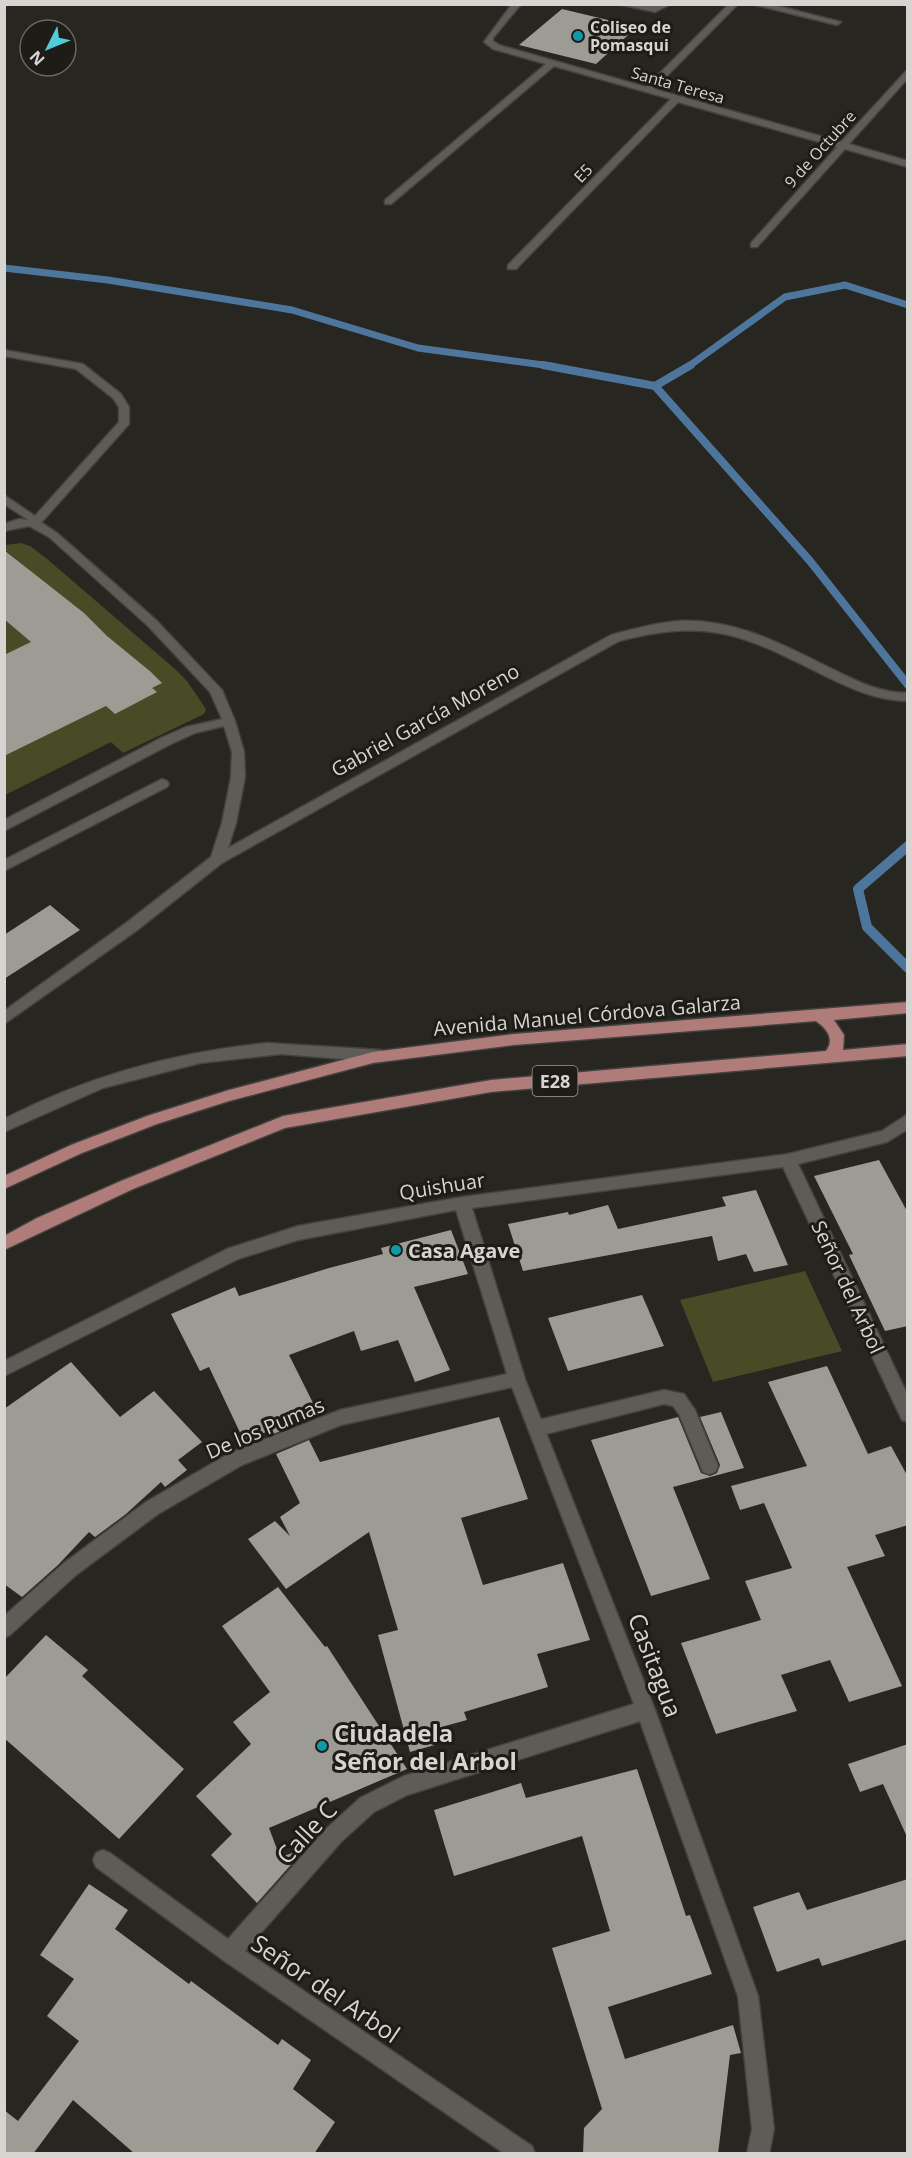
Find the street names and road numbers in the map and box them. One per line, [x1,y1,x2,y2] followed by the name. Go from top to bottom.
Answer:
[629,61,727,109] street label: Santa Teresa
[779,106,861,192] street label: 9 de Octubre
[569,159,597,187] street label: E5
[326,657,524,783] street label: Gabriel García Moreno
[432,988,742,1042] street label: Avenida Manuel Córdova Galarza
[532,1066,578,1096] road number: E28
[397,1166,487,1206] street label: Quishuar
[805,1216,891,1358] street label: Señor del Arbol
[202,1391,328,1465] street label: De los Pumas
[621,1608,691,1722] street label: Casitagua
[268,1793,344,1871] street label: Calle C
[245,1926,407,2050] street label: Señor del Arbol

